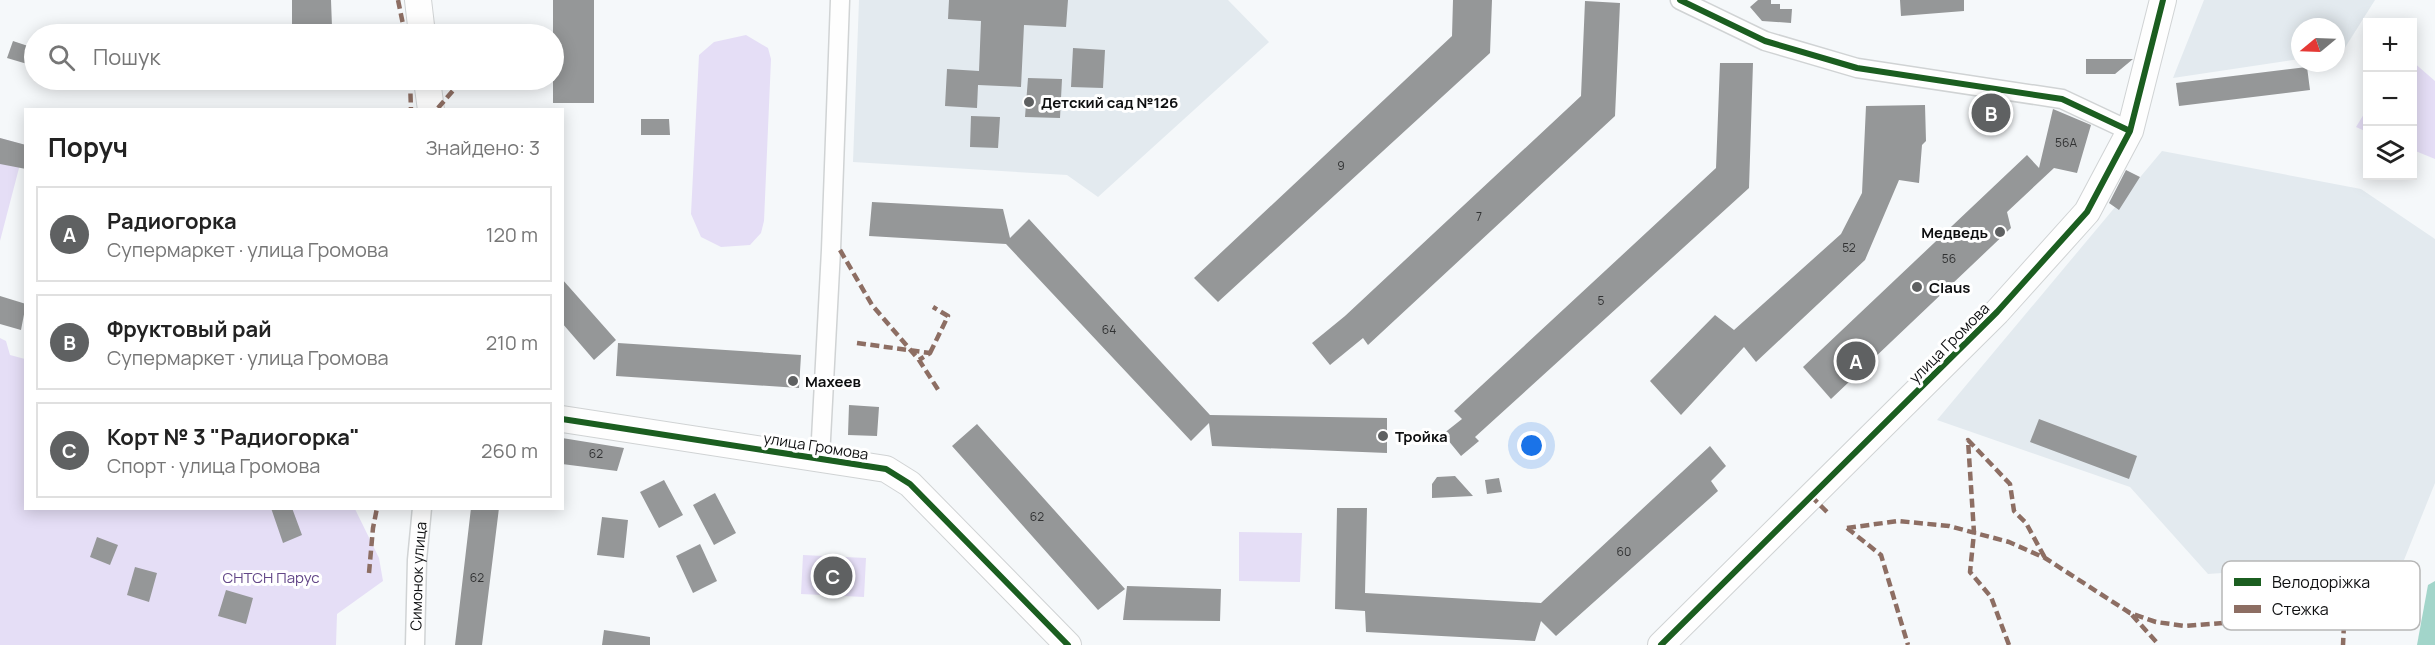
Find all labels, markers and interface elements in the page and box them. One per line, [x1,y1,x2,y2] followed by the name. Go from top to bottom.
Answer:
[2291,18,2345,72] north arrow
[2363,18,2417,180] map controls
[2363,18,2417,72] button: +
[24,24,564,90] search box
[45,41,78,74] icon: search
[93,42,160,72] text: Пошук
[2363,72,2417,126] button: −
[1972,90,2010,136] pin: B
[1041,92,1178,113] place label: Детский сад №126
[1022,95,1036,109] marker: Детский сад №126
[2363,126,2417,180] button: layers
[48,129,128,165] text: Поруч
[425,134,540,161] text: Знайдено: 3
[2055,134,2077,151] house number: 56А
[1337,157,1345,174] house number: 9
[107,206,237,236] text: Радиогорка
[1476,208,1482,225] house number: 7
[63,221,76,248] text: A
[486,221,538,248] text: 120 m
[1921,222,1988,243] place label: Медведь
[1993,225,2007,239] marker: Медведь
[107,236,389,263] text: Супермаркет · улица Громова
[1842,239,1856,256] house number: 52
[1942,250,1956,267] house number: 56
[1929,277,1970,298] place label: Claus
[1910,280,1924,294] marker: Claus
[1598,292,1605,309] house number: 5
[1904,298,1994,388] street label: улица Громова
[107,314,272,344] text: Фруктовый рай
[1102,321,1116,338] house number: 64
[63,329,76,356] text: B
[486,329,538,356] text: 210 m
[1836,338,1876,384] pin: A
[107,344,389,371] text: Супермаркет · улица Громова
[805,371,861,392] place label: Махеев
[786,374,800,388] marker: Махеев
[107,422,360,452] text: Корт № 3 "Радиогорка"
[1395,426,1448,447] place label: Тройка
[762,427,870,465] street label: улица Громова
[1376,429,1390,443] marker: Тройка
[1517,431,1546,460] your location
[62,437,77,464] text: C
[481,437,538,464] text: 260 m
[589,445,603,462] house number: 62
[107,452,320,479] text: Спорт · улица Громова
[1030,508,1044,525] house number: 62
[405,521,431,631] street label: Симонок улица
[1617,543,1631,560] house number: 60
[814,554,852,598] pin: C
[2222,561,2420,630] legend
[222,567,320,588] park label: СНТСН Парус
[470,569,484,586] house number: 62
[2272,571,2370,593] text: Велодоріжка
[2272,598,2329,620] text: Стежка

